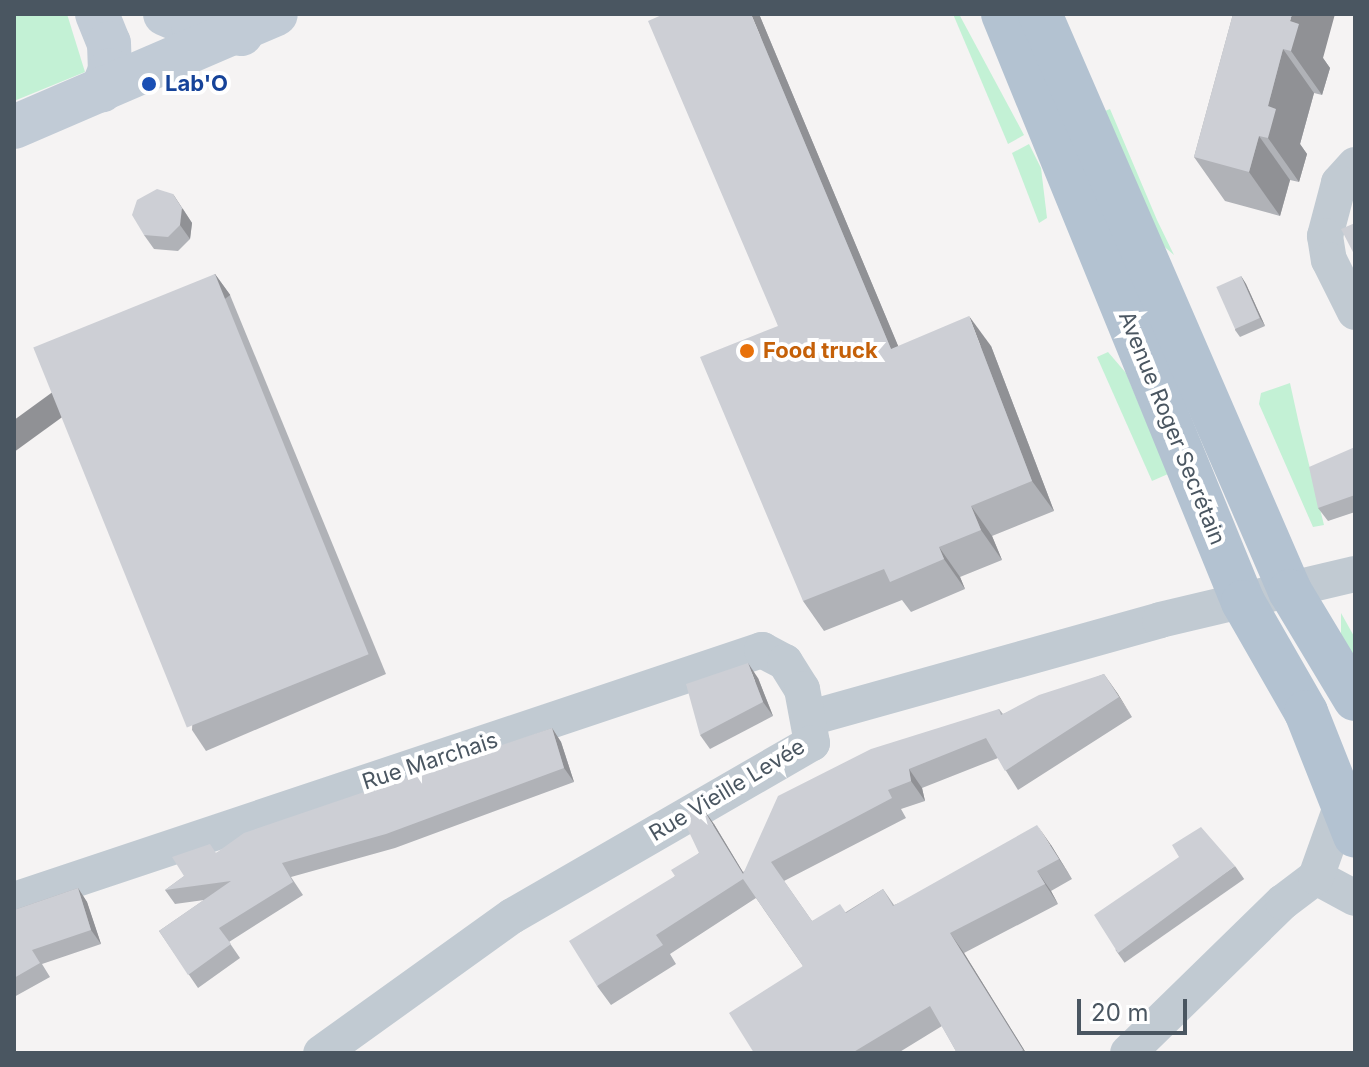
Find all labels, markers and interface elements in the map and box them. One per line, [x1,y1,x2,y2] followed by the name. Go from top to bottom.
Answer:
[165,71,228,97] place label: Lab'O
[140,75,158,93] marker: Lab'O
[1113,307,1231,549] street label: Avenue Roger Secrétain
[763,338,878,364] place label: Food truck
[738,342,756,360] marker: Food truck
[359,727,501,795] street label: Rue Marchais
[644,733,810,847] street label: Rue Vieille Levée
[1081,983,1191,1033] scale bar
[1091,998,1149,1027] text: 20 m

